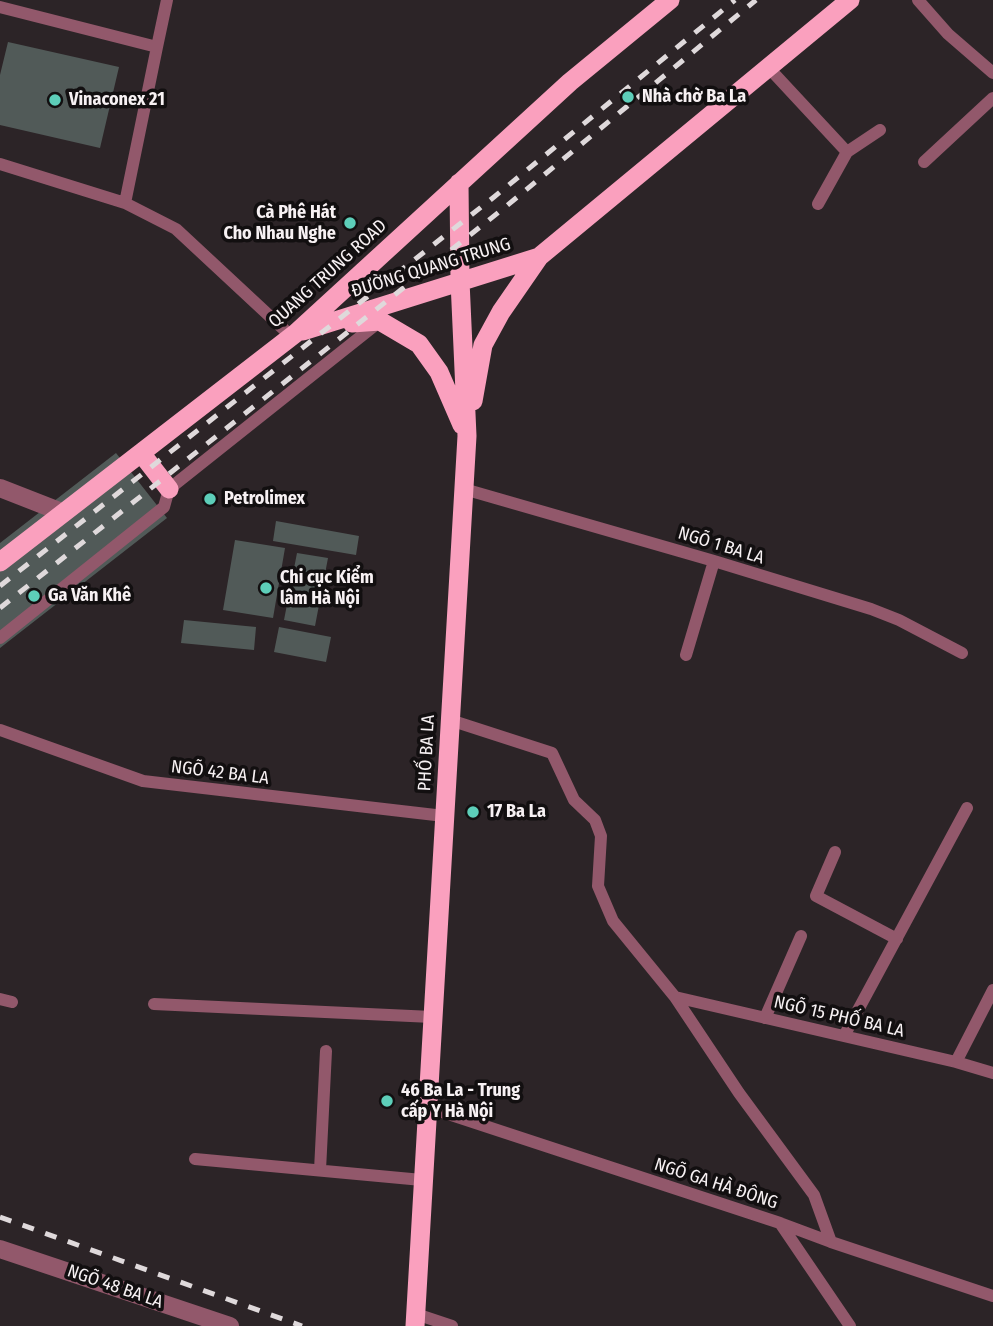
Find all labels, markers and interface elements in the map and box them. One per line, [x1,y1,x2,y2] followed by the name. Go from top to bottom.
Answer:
[642,86,746,108] place label: Nhà chờ Ba La
[69,89,165,111] place label: Vinaconex 21
[620,89,636,105] marker: Nhà chờ Ba La
[47,92,63,108] marker: Vinaconex 21
[223,202,336,244] place label: Cà Phê Hát Cho Nhau Nghe
[265,215,391,333] street label: QUANG TRUNG ROAD
[342,215,358,231] marker: Cà Phê Hát Cho Nhau Nghe
[349,234,513,302] street label: ĐƯỜNG QUANG TRUNG
[224,488,305,510] place label: Petrolimex
[202,491,218,507] marker: Petrolimex
[675,523,767,569] street label: NGÕ 1 BA LA
[280,567,374,610] place label: Chi cục Kiểm lâm Hà Nội
[258,580,274,596] marker: Chi cục Kiểm lâm Hà Nội
[48,585,131,607] place label: Ga Văn Khê
[26,588,42,604] marker: Ga Văn Khê
[414,714,440,792] street label: PHỐ BA LA
[170,756,270,790] street label: NGÕ 42 BA LA
[487,801,546,823] place label: 17 Ba La
[465,804,481,820] marker: 17 Ba La
[772,992,906,1042] street label: NGÕ 15 PHỐ BA LA
[401,1080,520,1122] place label: 46 Ba La - Trung cấp Y Hà Nội
[379,1093,395,1109] marker: 46 Ba La - Trung cấp Y Hà Nội
[652,1154,780,1214] street label: NGÕ GA HÀ ĐÔNG
[64,1261,166,1313] street label: NGÕ 48 BA LA

